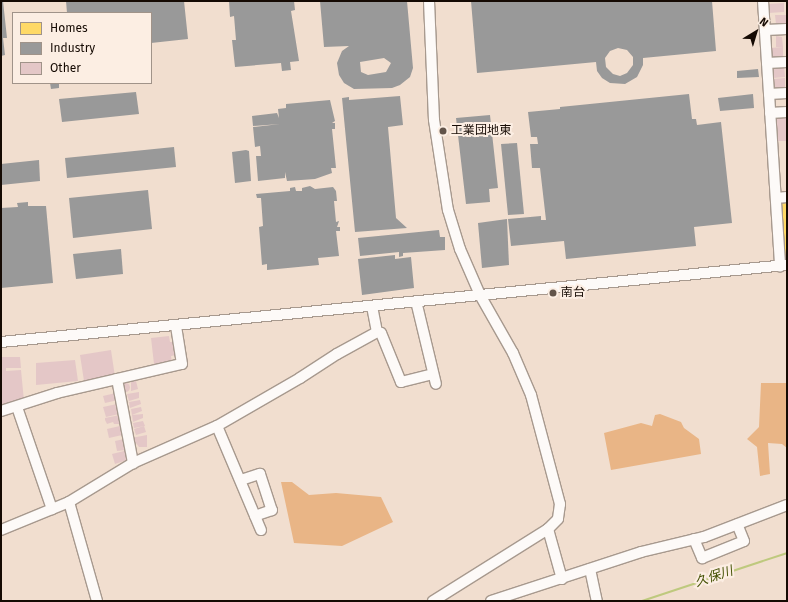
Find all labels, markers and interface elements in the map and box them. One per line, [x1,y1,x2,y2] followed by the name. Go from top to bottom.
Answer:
[12,12,152,84] legend
[736,12,776,52] north arrow
[757,15,771,30] text: N
[50,21,88,35] text: Homes
[50,41,95,55] text: Industry
[50,61,81,75] text: Other
[451,124,511,138] place label: 工業団地東
[438,126,448,136] marker: 工業団地東
[561,286,585,300] place label: 南台
[548,288,558,298] marker: 南台
[693,564,735,590] water label: 久保川

